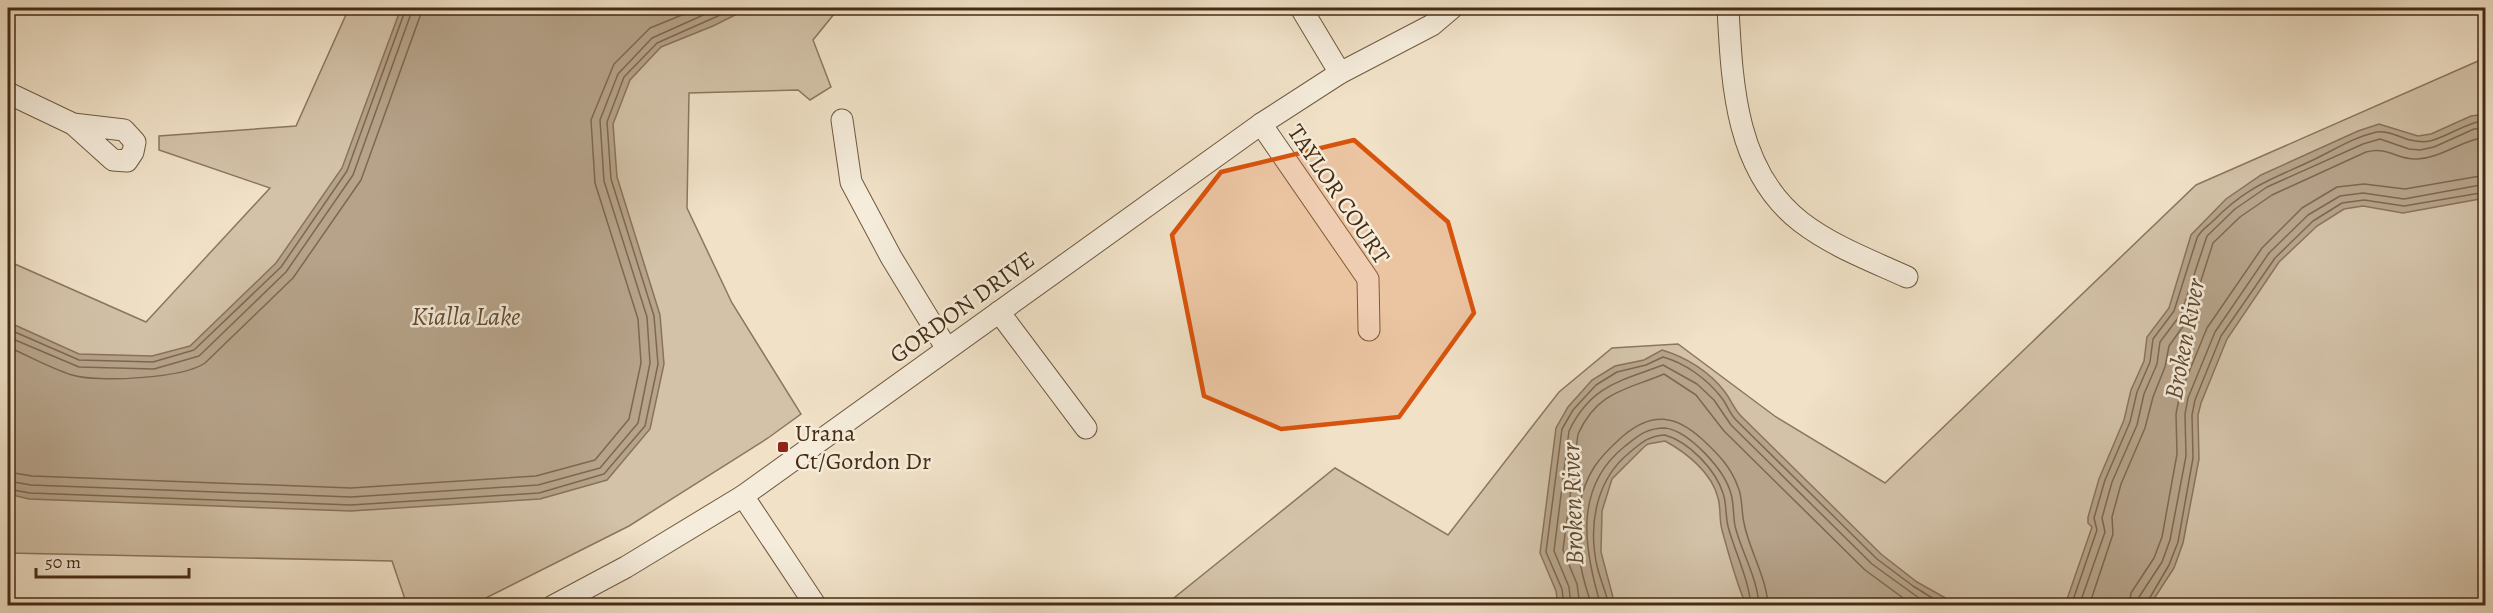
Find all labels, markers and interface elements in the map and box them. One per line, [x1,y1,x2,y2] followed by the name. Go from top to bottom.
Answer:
[1280,118,1398,270] street label: TAYLOR COURT
[883,244,1041,370] street label: GORDON DRIVE
[2156,275,2214,402] water label: Broken River
[412,299,520,334] water label: Kialla Lake
[795,417,931,477] place label: Urana Ct/Gordon Dr
[776,440,790,454] marker: Urana Ct/Gordon Dr
[1553,441,1592,566] water label: Broken River
[36,541,189,579] scale bar
[45,550,81,574] text: 50 m

